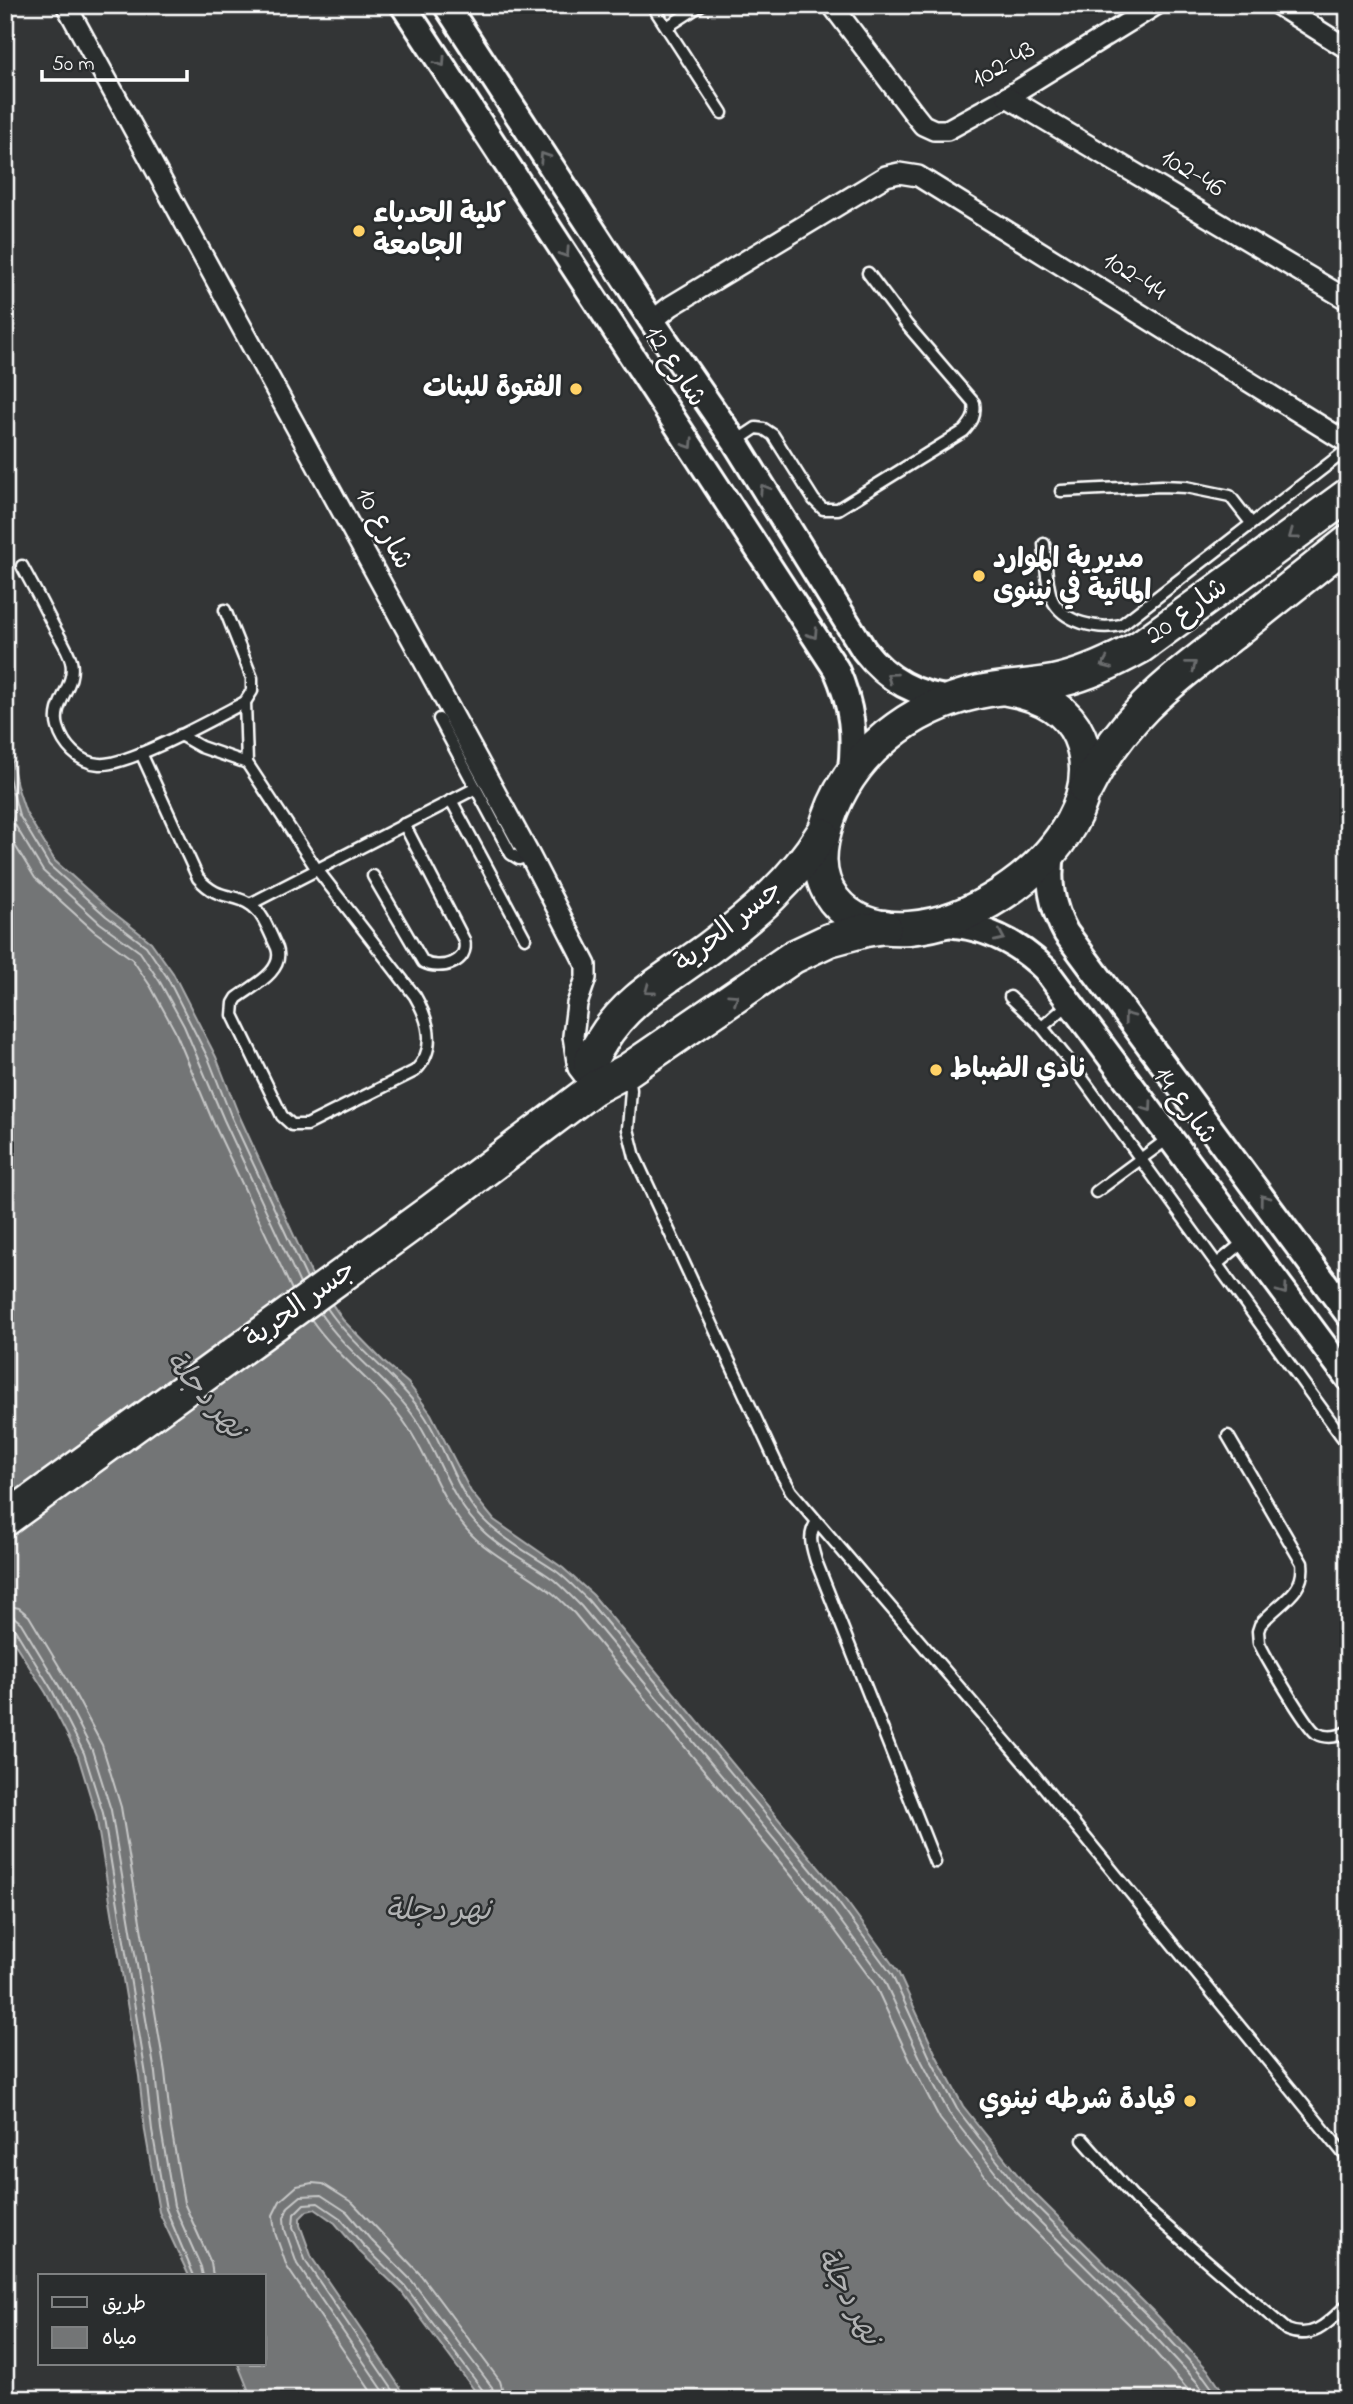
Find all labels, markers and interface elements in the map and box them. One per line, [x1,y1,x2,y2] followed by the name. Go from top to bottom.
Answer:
[964,30,1044,100] street label: 102-43
[42,38,187,82] scale bar
[52,50,95,80] text: 50 m
[433,54,445,67] one-way arrow
[1152,139,1232,209] street label: 102-46
[539,151,552,164] one-way arrow
[373,195,507,268] place label: كلية الحدباء الجامعة
[351,223,367,239] marker: كلية الحدباء الجامعة
[1094,241,1174,313] street label: 102-44
[557,245,569,258] one-way arrow
[632,318,716,416] street label: شارع 12
[423,369,562,410] place label: الفتوة للبنات
[568,381,584,397] marker: الفتوة للبنات
[680,436,693,449] one-way arrow
[344,480,422,578] street label: شارع 10
[760,484,773,497] one-way arrow
[1288,527,1301,540] one-way arrow
[993,540,1151,613] place label: مديرية الموارد المائية في نينوى
[971,568,987,584] marker: مديرية الموارد المائية في نينوى
[1137,568,1237,656] street label: شارع 20
[805,627,818,640] one-way arrow
[1101,656,1113,670] one-way arrow
[1185,661,1197,674] one-way arrow
[886,673,899,685] one-way arrow
[666,870,792,984] street label: جسر الحرية
[993,929,1005,943] one-way arrow
[644,981,657,994] one-way arrow
[726,994,739,1006] one-way arrow
[1124,1012,1137,1025] one-way arrow
[950,1050,1085,1091] place label: نادي الضباط
[1142,1058,1226,1154] street label: شارع 14
[928,1062,944,1078] marker: نادي الضباط
[1140,1099,1152,1112] one-way arrow
[1260,1195,1272,1207] one-way arrow
[237,1250,365,1360] street label: جسر الحرية
[1275,1282,1287,1295] one-way arrow
[153,1342,257,1453] water label: نهر دجلة
[386,1890,494,1934] water label: نهر دجلة
[979,2081,1176,2122] place label: قيادة شرطه نينوي
[1182,2093,1198,2109] marker: قيادة شرطه نينوي
[803,2240,893,2357] water label: نهر دجلة
[38,2274,266,2366] legend
[102,2290,146,2320] text: طريق
[102,2324,137,2354] text: مياه

